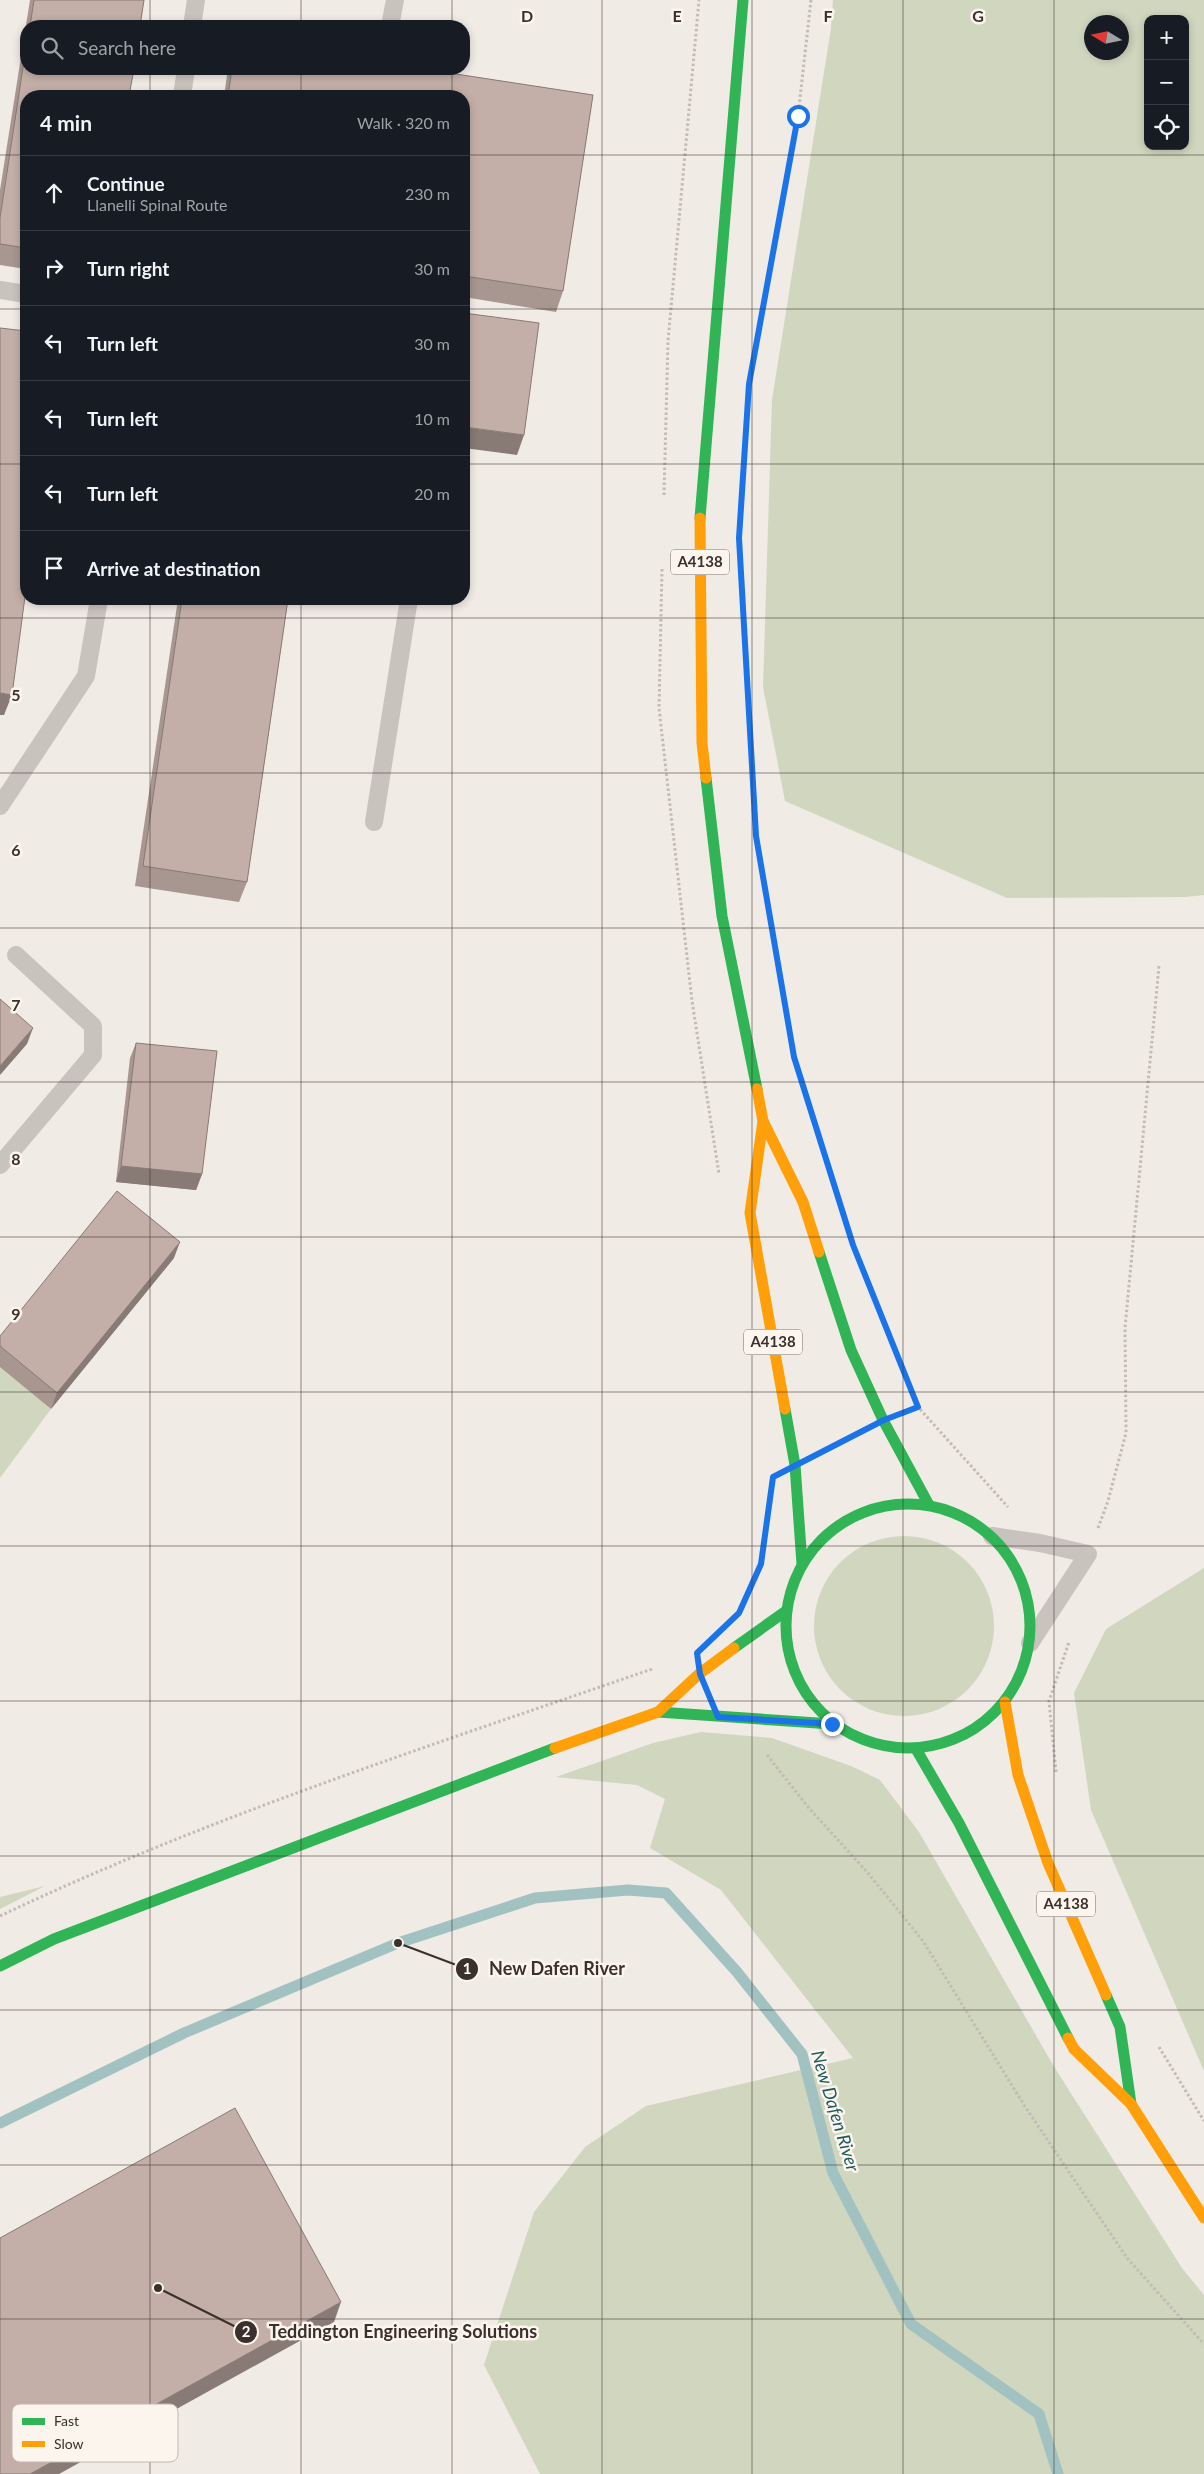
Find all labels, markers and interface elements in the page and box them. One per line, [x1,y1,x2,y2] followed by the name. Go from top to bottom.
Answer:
[521,6,533,25] text: D
[672,6,682,25] text: E
[823,6,833,25] text: F
[972,6,984,25] text: G
[1084,15,1129,60] north arrow
[1144,15,1189,150] map controls
[1144,15,1189,60] button: +
[20,20,470,75] search box
[38,34,66,62] icon: search
[78,36,176,59] text: Search here
[1144,60,1189,105] button: −
[787,105,810,128] route start
[1144,105,1189,150] button: locate
[40,110,92,135] text: 4 min
[357,113,450,132] text: Walk · 320 m
[87,172,165,195] text: Continue
[40,179,68,207] icon: ahead
[405,184,450,203] text: 230 m
[87,195,228,214] text: Llanelli Spinal Route
[40,254,68,282] icon: right
[87,257,169,280] text: Turn right
[414,259,450,278] text: 30 m
[40,329,68,357] icon: left
[87,332,158,355] text: Turn left
[414,334,450,353] text: 30 m
[40,404,68,432] icon: left
[87,407,158,430] text: Turn left
[414,409,450,428] text: 10 m
[40,479,68,507] icon: left
[87,482,158,505] text: Turn left
[414,484,450,503] text: 20 m
[671,550,729,574] road number: A4138
[40,554,68,582] icon: arrive
[87,557,260,580] text: Arrive at destination
[11,685,21,704] text: 5
[11,840,21,859] text: 6
[11,995,21,1014] text: 7
[11,1149,21,1168] text: 8
[11,1304,21,1323] text: 9
[744,1330,802,1354] road number: A4138
[821,1713,844,1736] route end
[1037,1892,1095,1916] road number: A4138
[454,1952,635,1985] callout: New Dafen River
[489,1957,625,1979] text: New Dafen River
[463,1959,471,1977] text: 1
[807,2048,865,2175] water label: New Dafen River
[234,2315,547,2348] callout: Teddington Engineering Solutions
[269,2320,537,2342] text: Teddington Engineering Solutions
[242,2322,251,2340] text: 2
[12,2404,178,2462] legend
[54,2412,79,2429] text: Fast
[54,2435,84,2452] text: Slow

